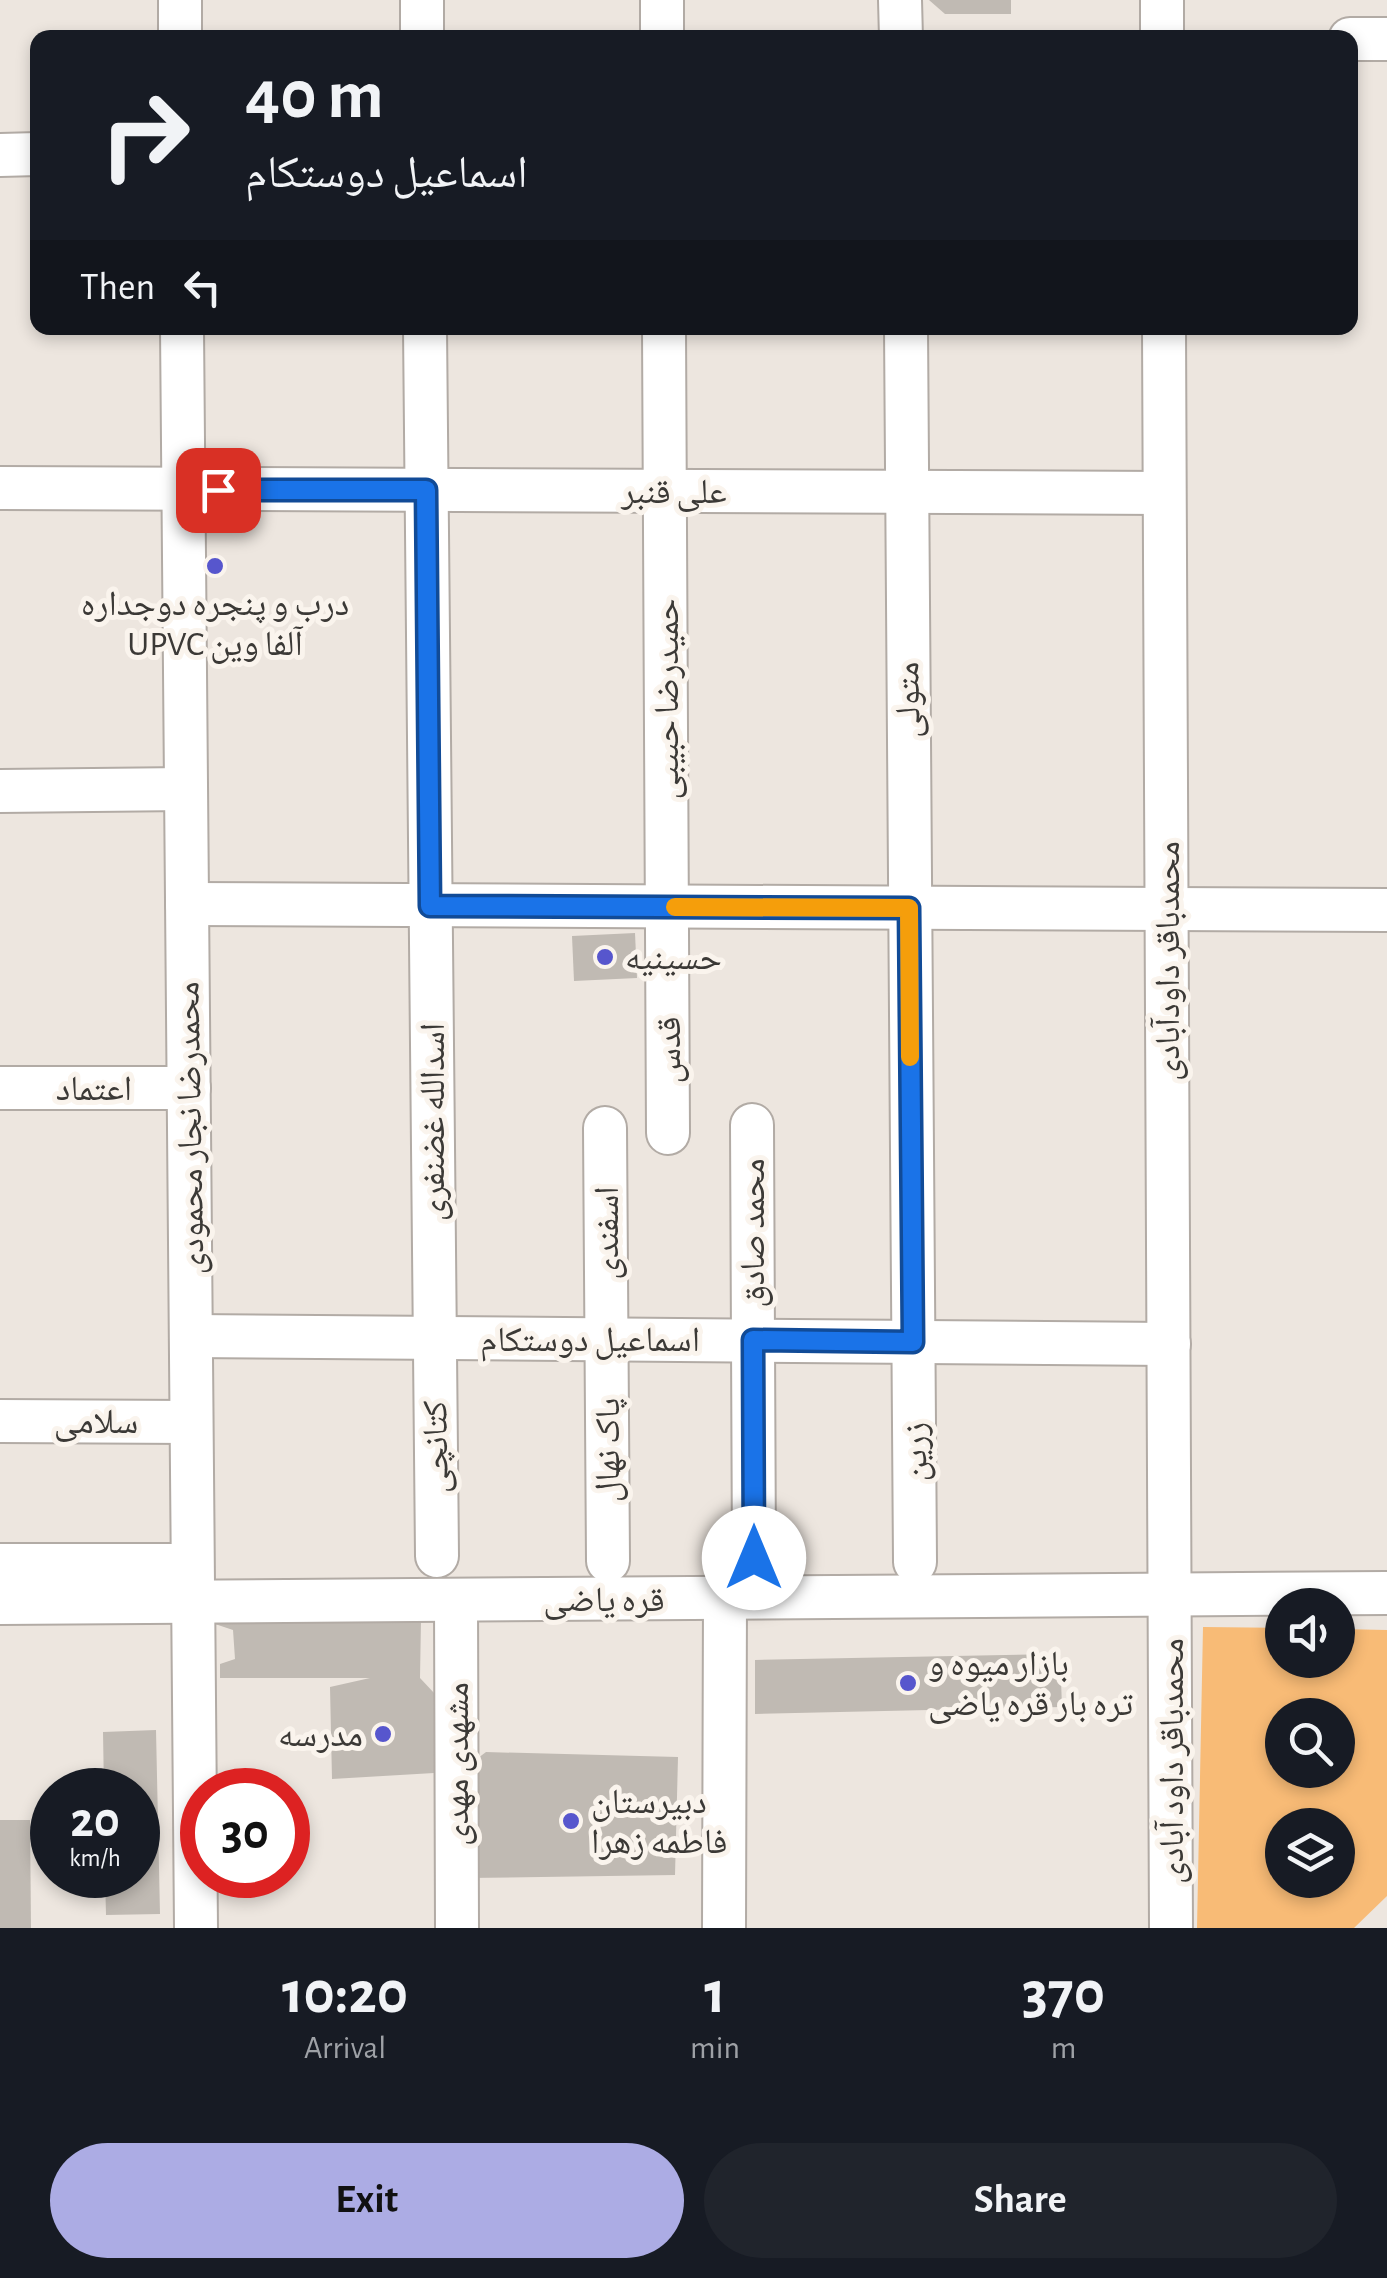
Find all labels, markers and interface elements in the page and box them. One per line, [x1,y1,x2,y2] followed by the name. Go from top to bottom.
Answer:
[245,61,384,131] text: 40 m
[80,70,210,200] icon: right
[245,151,528,196] text: اسماعیل دوستکام
[175,260,230,315] icon: left
[80,269,155,307] text: Then
[176,448,261,533] pin
[191,463,246,518] icon: arrive
[620,475,727,512] street label: علی قنبر
[204,555,226,577] marker: درب و پنجره دوجداره UPVC آلفا وین
[81,587,349,664] place label: درب و پنجره دوجداره UPVC آلفا وین
[650,599,687,799] street label: حمیدرضا حبیبی
[890,661,929,738] street label: متولی
[1150,841,1188,1081] street label: محمدباقر داودآبادی
[625,941,722,977] place label: حسینیه
[594,946,616,968] marker: حسینیه
[170,981,213,1275] street label: محمدرضا نجار محمودی
[652,1017,689,1083] street label: قدس
[416,1023,453,1221] street label: اسدالله غضنفری
[56,1072,132,1107] street label: اعتماد
[736,1158,773,1308] street label: محمد صادق
[590,1186,627,1280] street label: اسفندی
[480,1323,700,1362] street label: اسماعیل دوستکام
[591,1398,628,1502] street label: پاک نهال
[418,1400,457,1494] street label: کتانچی
[54,1405,138,1442] street label: سلامی
[897,1422,936,1482] street label: زرین
[702,1506,806,1610] position arrow
[543,1583,665,1620] street label: قره یاضی
[1265,1588,1355,1898] map controls
[1265,1588,1355,1678] button: sound
[1154,1638,1192,1884] street label: محمدباقر داود آبادی
[928,1647,1133,1724] place label: بازار میوه و تره بار قره یاضی
[897,1672,919,1694] marker: بازار میوه و تره بار قره یاضی
[440,1682,477,1846] street label: مشهدی مهدی
[1265,1698,1355,1788] button: search
[278,1718,363,1753] place label: مدرسه
[372,1723,394,1745] marker: مدرسه
[180,1768,310,1898] speed limit sign: 30
[591,1785,727,1860] place label: دبیرستان فاطمه زهرا
[70,1796,120,1846] text: 20
[1265,1808,1355,1898] button: layers
[560,1810,582,1832] marker: دبیرستان فاطمه زهرا
[69,1846,121,1871] text: km/h
[282,1964,408,2024] text: 10:20
[704,1964,726,2024] text: 1
[1022,1964,1105,2024] text: 370
[304,2032,386,2064] text: Arrival
[690,2032,740,2064] text: min
[1051,2032,1076,2064] text: m
[50,2143,684,2258] button: Exit
[704,2143,1337,2258] button: Share

